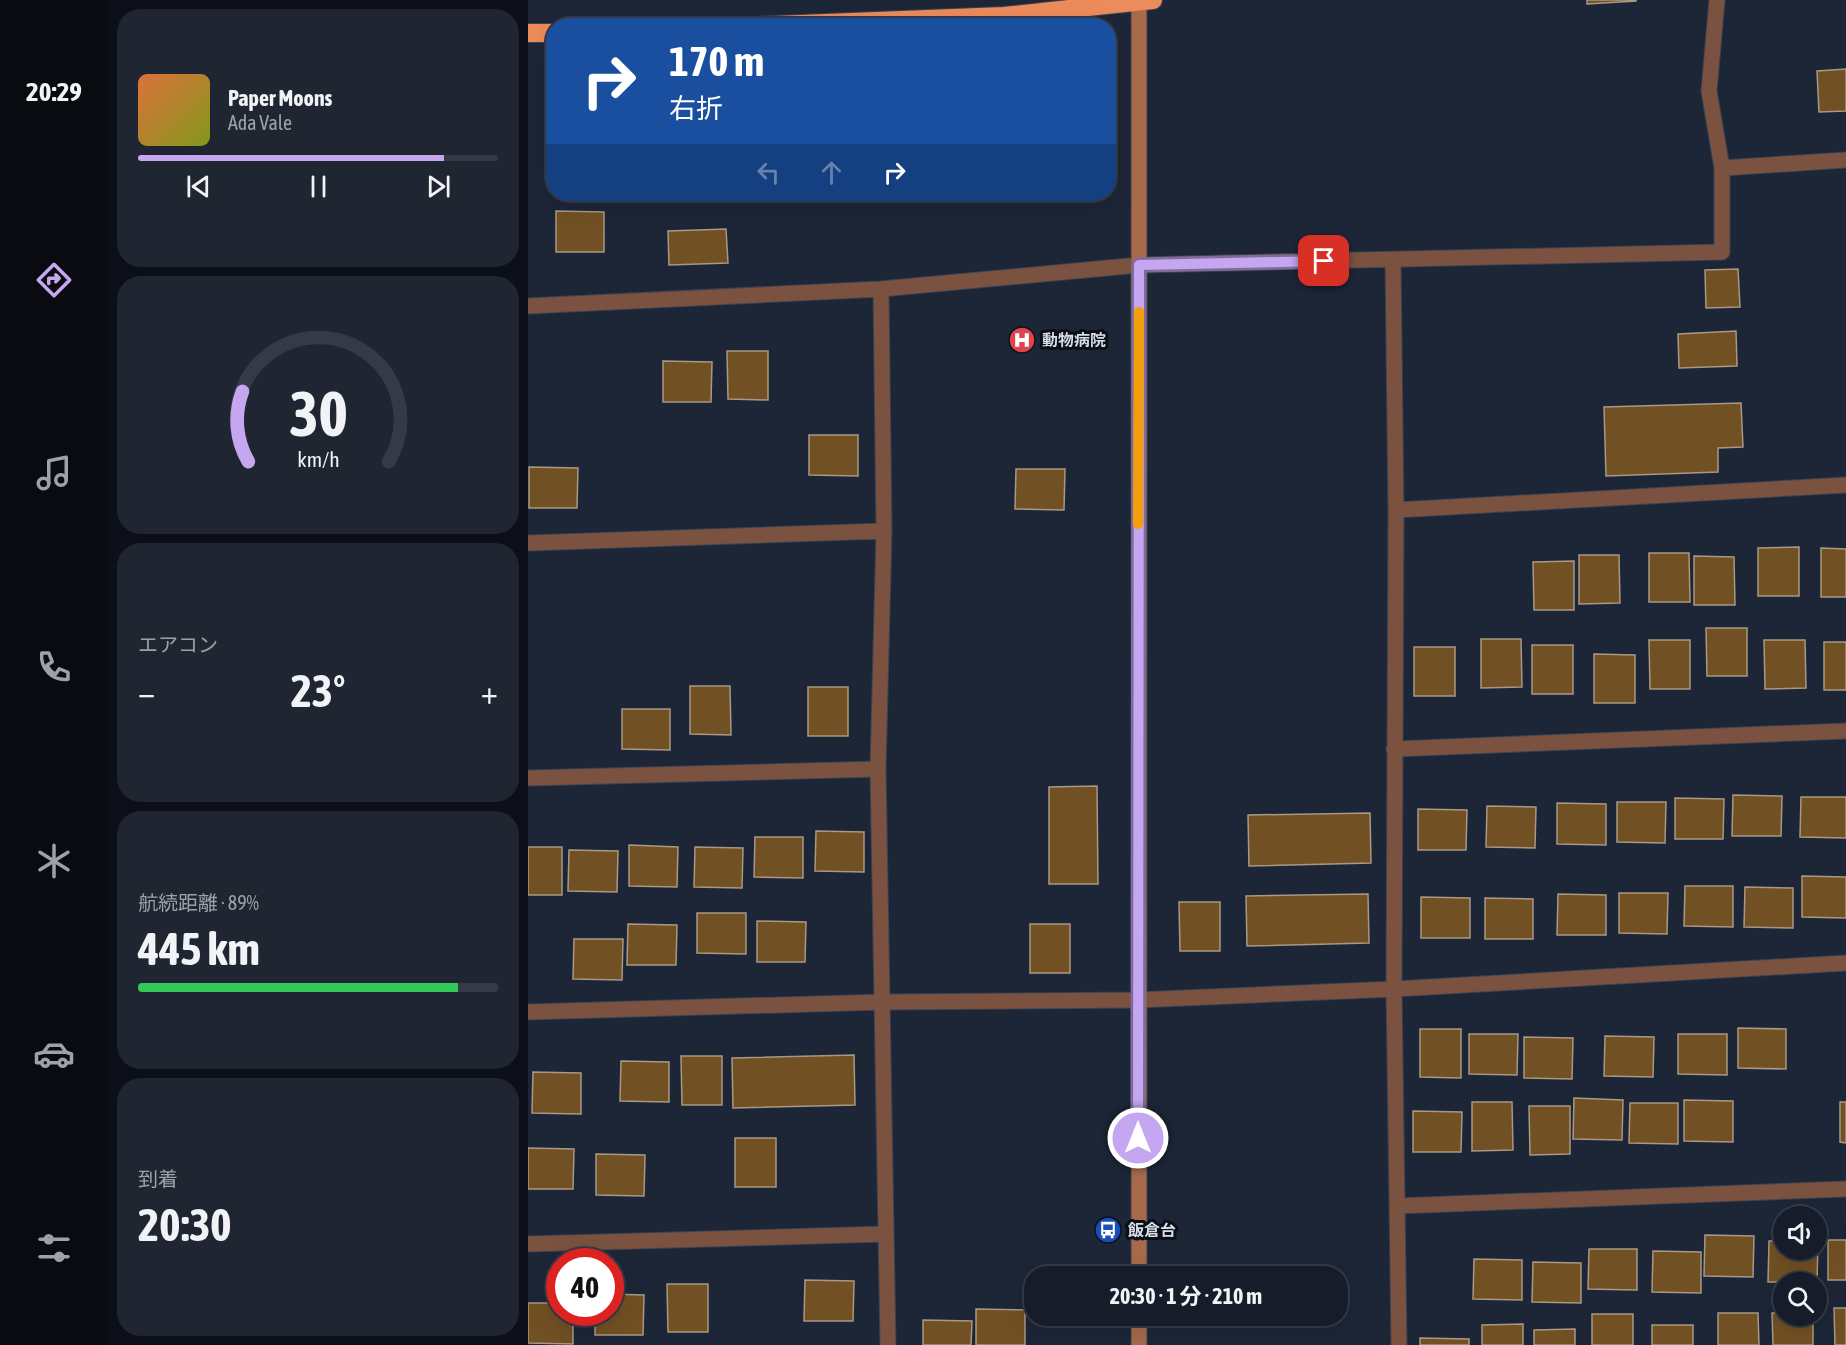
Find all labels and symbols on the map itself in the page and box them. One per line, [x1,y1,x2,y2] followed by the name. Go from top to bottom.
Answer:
[1298,235,1349,286] pin
[1007,325,1037,355] hospital icon: 動物病院
[1042,331,1106,349] place label: 動物病院
[1106,1106,1170,1170] position arrow
[1093,1215,1123,1245] bus stop icon: 飯倉台
[1127,1221,1176,1239] place label: 飯倉台
[546,1248,624,1326] speed limit sign: 40

